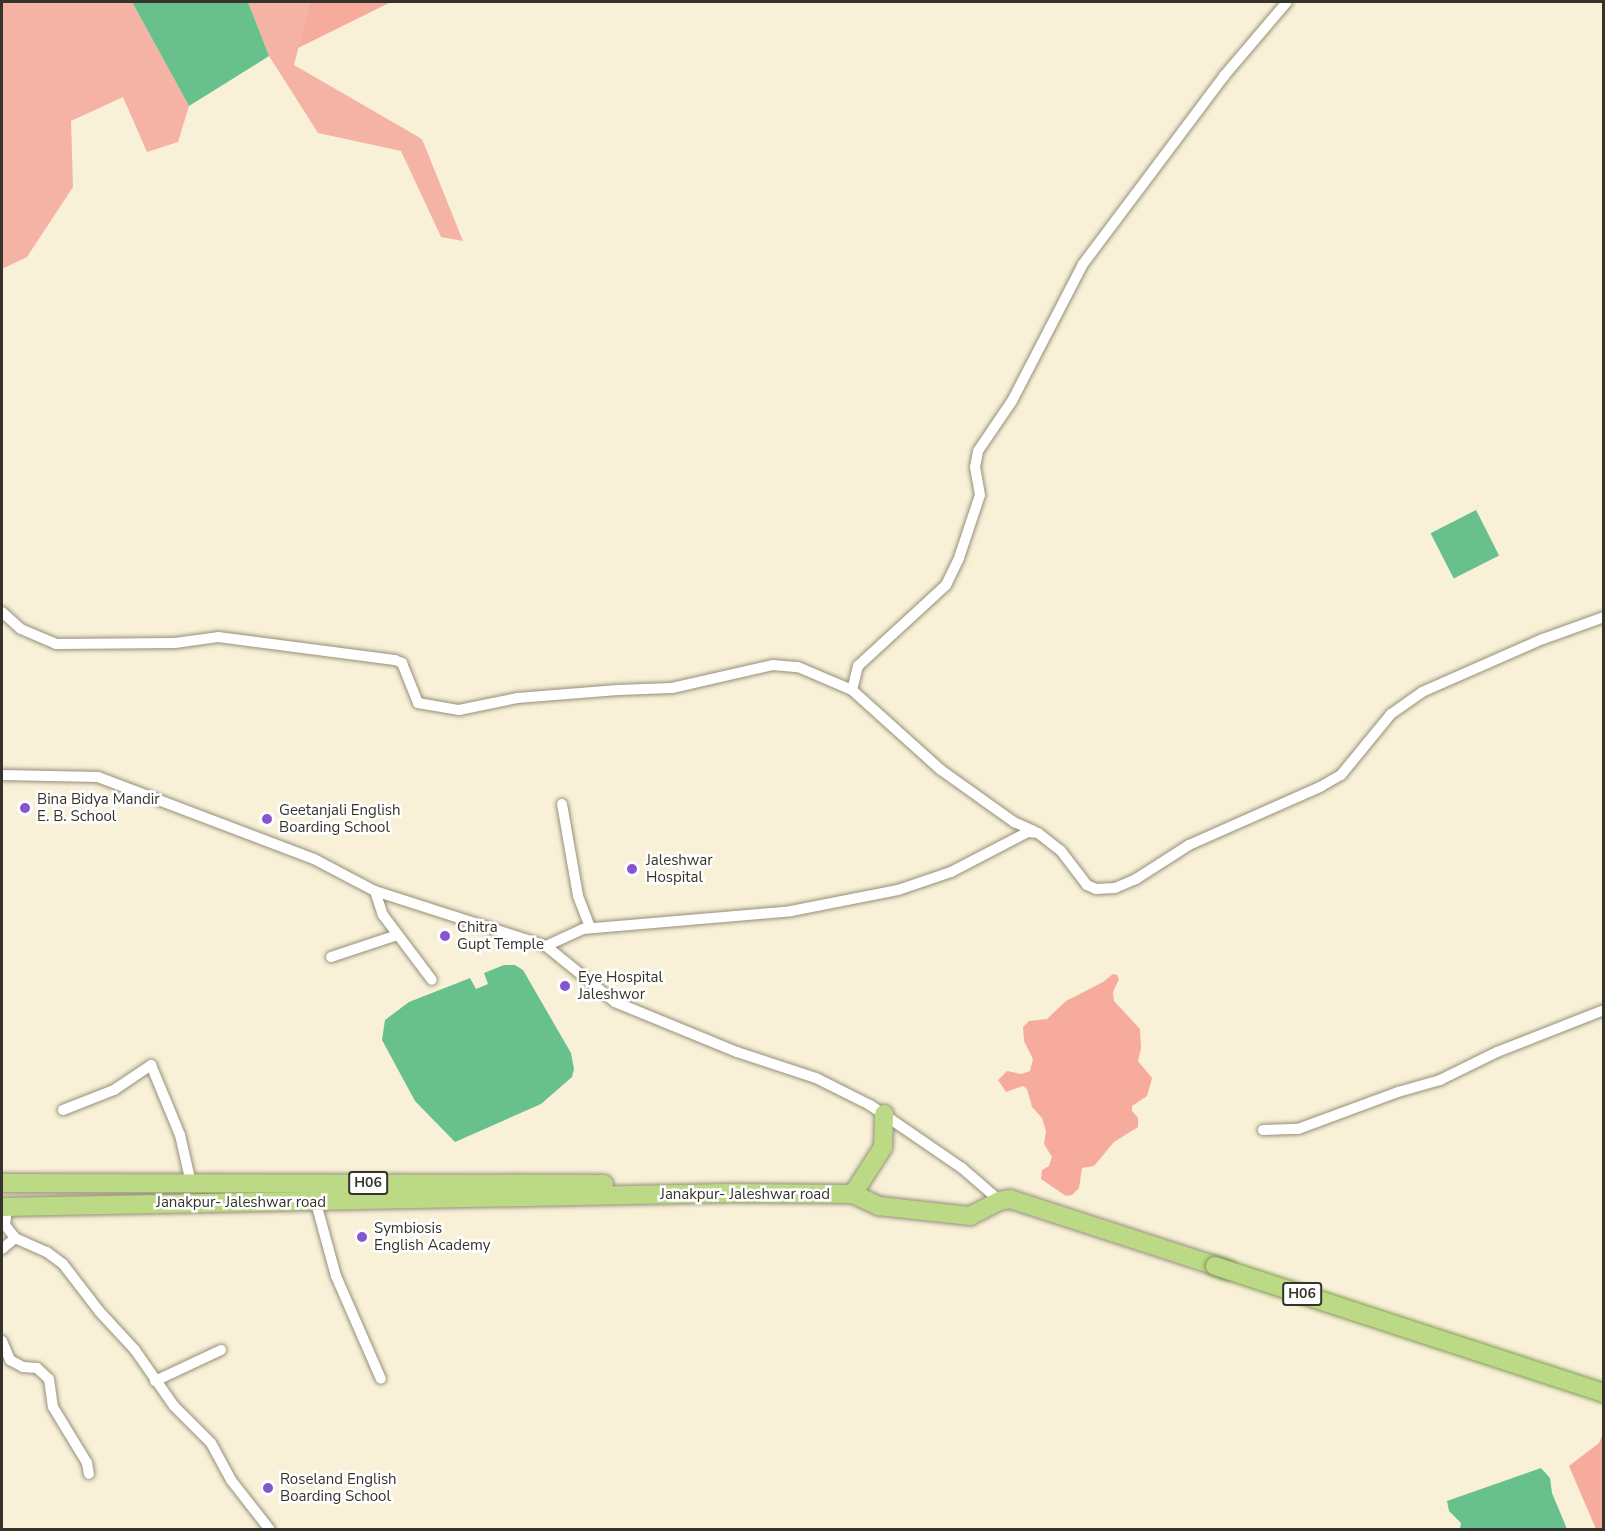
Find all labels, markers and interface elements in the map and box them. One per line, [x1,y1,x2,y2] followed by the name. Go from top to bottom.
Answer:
[37,790,160,825] place label: Bina Bidya Mandir E. B. School
[18,801,32,815] marker: Bina Bidya Mandir E. B. School
[279,801,401,836] place label: Geetanjali English Boarding School
[260,812,274,826] marker: Geetanjali English Boarding School
[646,851,713,886] place label: Jaleshwar Hospital
[623,860,641,878] marker: Jaleshwar Hospital
[457,918,544,953] place label: Chitra Gupt Temple
[438,929,452,943] marker: Chitra Gupt Temple
[578,968,663,1003] place label: Eye Hospital Jaleshwor
[556,977,574,995] marker: Eye Hospital Jaleshwor
[347,1172,389,1194] road number: H06
[660,1186,830,1204] street label: Janakpur- Jaleshwar road
[156,1194,326,1212] street label: Janakpur- Jaleshwar road
[374,1219,490,1254] place label: Symbiosis English Academy
[355,1230,369,1244] marker: Symbiosis English Academy
[1281,1283,1323,1305] road number: H06
[280,1470,397,1505] place label: Roseland English Boarding School
[261,1481,275,1495] marker: Roseland English Boarding School

